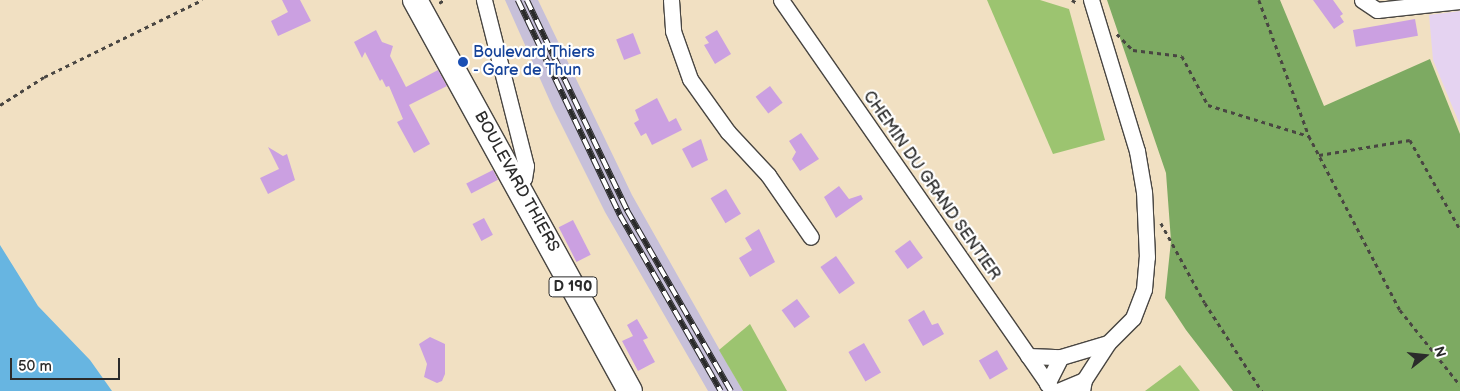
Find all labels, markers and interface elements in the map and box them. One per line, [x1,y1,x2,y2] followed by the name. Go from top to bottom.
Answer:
[473,43,595,81] place label: Boulevard Thiers - Gare de Thun
[457,56,469,68] marker: Boulevard Thiers - Gare de Thun
[858,88,1004,284] street label: CHEMIN DU GRAND SENTIER
[469,108,563,256] street label: BOULEVARD THIERS
[548,274,598,300] road number: D 190
[1400,331,1450,381] north arrow
[1430,344,1450,359] text: N
[12,348,122,380] scale bar
[18,357,52,376] text: 50 m

